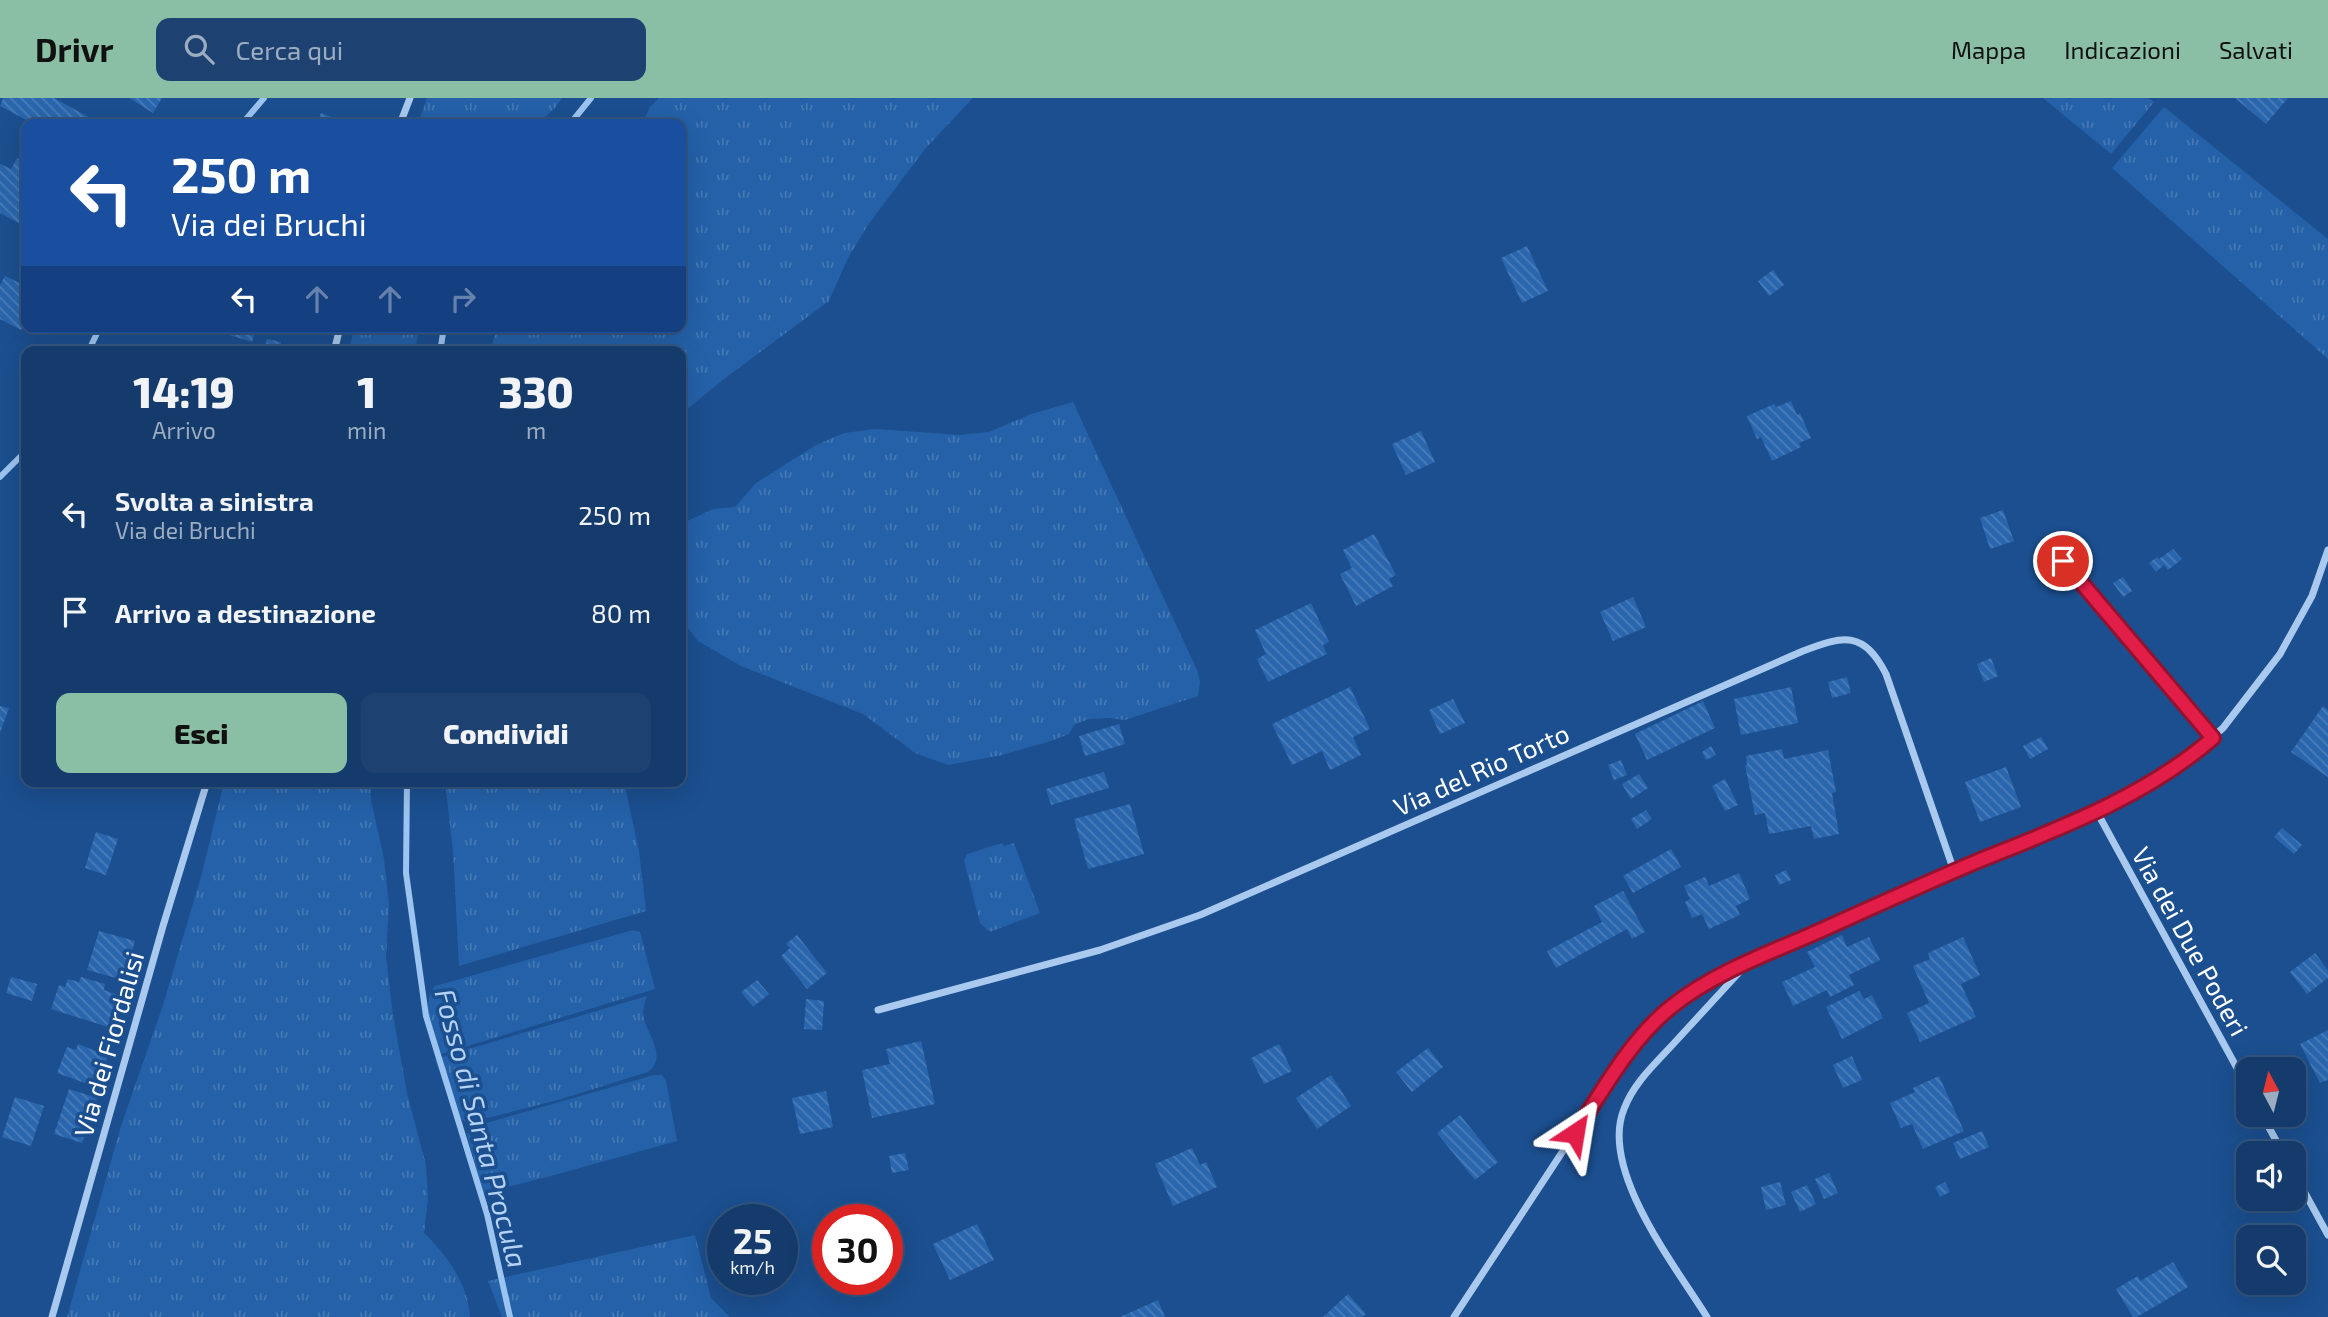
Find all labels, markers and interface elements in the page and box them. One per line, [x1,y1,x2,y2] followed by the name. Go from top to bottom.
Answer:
[156,18,646,81] search box
[35,29,114,69] text: Drivr
[180,30,218,68] icon: search
[236,34,343,65] text: Cerca qui
[1951,35,2026,64] text: Mappa
[2064,35,2181,64] text: Indicazioni
[2219,35,2293,64] text: Salvati
[171,144,311,203] text: 250 m
[56,147,147,238] icon: left
[171,204,367,242] text: Via dei Bruchi
[225,280,263,318] icon: left
[298,280,336,318] icon: ahead
[371,280,409,318] icon: ahead
[444,280,482,318] icon: right
[133,366,235,416] text: 14:19
[357,366,376,416] text: 1
[498,366,574,416] text: 330
[152,416,216,444] text: Arrivo
[347,416,386,444] text: min
[526,416,546,444] text: m
[115,485,314,516] text: Svolta a sinistra
[56,495,94,533] icon: left
[578,499,651,530] text: 250 m
[115,516,256,544] text: Via dei Bruchi
[2033,531,2093,591] pin
[2044,542,2082,580] icon: arrive
[56,593,94,631] icon: arrive
[115,597,376,628] text: Arrivo a destinazione
[591,597,651,628] text: 80 m
[56,693,347,773] button: Esci
[361,693,651,773] button: Condividi
[1389,716,1573,822] street label: Via del Rio Torto
[2126,841,2256,1041] street label: Via dei Due Poderi
[67,948,149,1140] street label: Via dei Fiordalisi
[428,985,536,1271] water label: Fosso di Santa Procula
[2236,1057,2306,1127] north arrow
[2236,1057,2306,1295] map controls
[1538,1096,1612,1170] position arrow
[2236,1141,2306,1211] button: sound
[812,1204,903,1295] speed limit sign: 30
[733,1219,772,1261] text: 25
[2236,1225,2306,1295] button: search
[730,1256,775,1278] text: km/h

